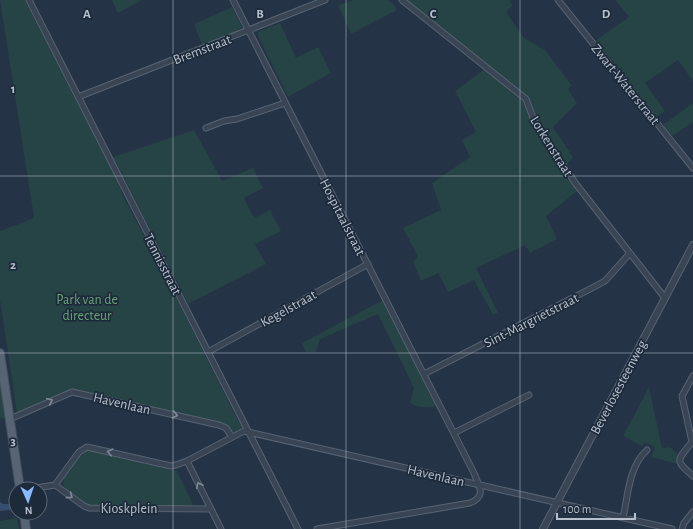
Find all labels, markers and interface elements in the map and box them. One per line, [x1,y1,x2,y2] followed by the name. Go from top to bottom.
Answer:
[83,8,91,21] text: A
[256,8,264,21] text: B
[430,8,437,21] text: C
[602,8,611,21] text: D
[171,32,234,67] street label: Bremstraat
[588,42,662,128] street label: Zwart-Waterstraat
[11,83,15,96] text: 1
[527,114,575,180] street label: Lorkenstraat
[317,177,368,259] street label: Hospitaalstraat
[141,232,184,298] street label: Tennisstraat
[10,259,16,272] text: 2
[258,288,319,330] street label: Kegelstraat
[482,291,582,351] street label: Sint-Margrietstraat
[56,293,118,323] park label: Park van de directeur
[588,338,650,437] street label: Beverlosesteenweg
[92,391,152,417] street label: Havenlaan
[45,398,53,406] one-way arrow
[172,411,178,419] one-way arrow
[10,435,16,448] text: 3
[107,448,114,457] one-way arrow
[406,463,466,489] street label: Havenlaan
[8,481,48,521] north arrow
[196,481,204,489] one-way arrow
[65,491,72,498] one-way arrow
[557,495,635,521] scale bar
[100,502,158,516] street label: Kioskplein
[563,503,591,515] text: 100 m
[24,505,33,516] text: N

